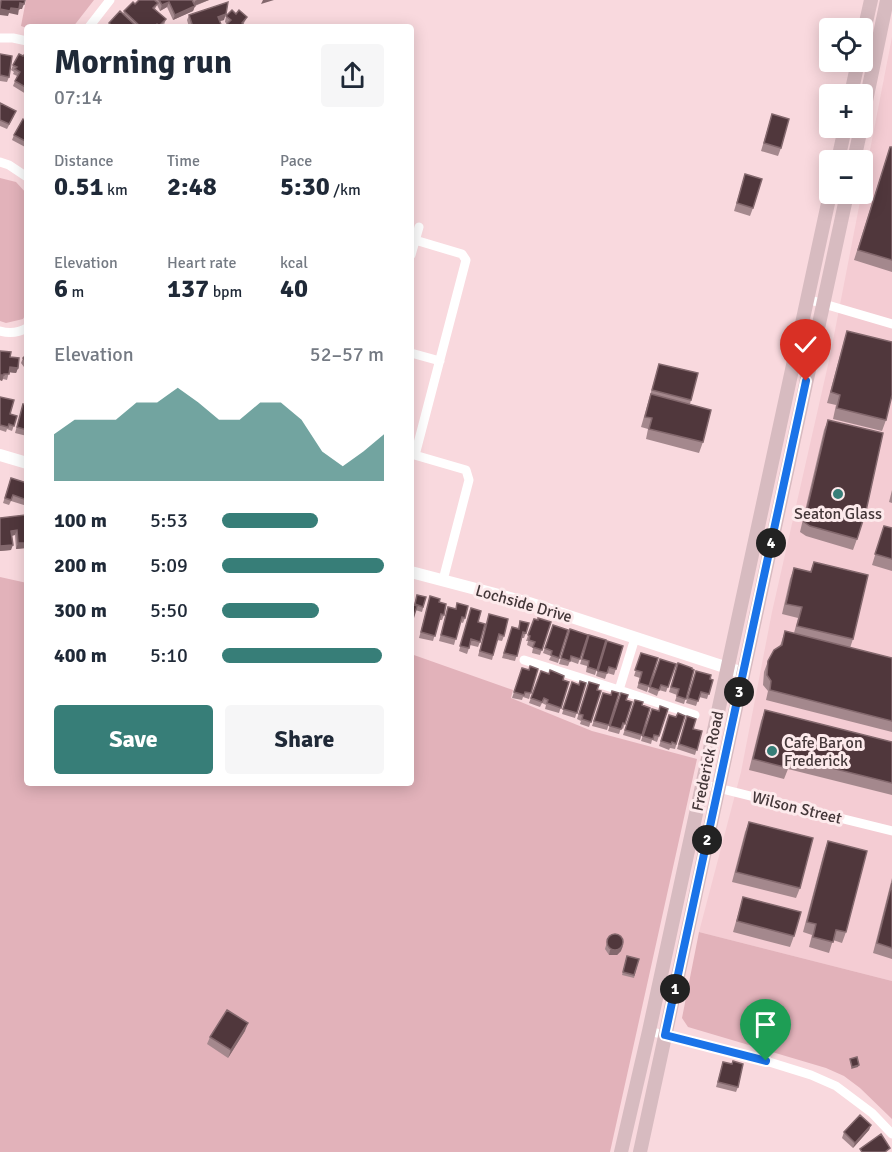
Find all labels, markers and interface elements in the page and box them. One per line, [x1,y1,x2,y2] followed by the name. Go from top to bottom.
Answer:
[819,18,873,204] map controls
[819,18,873,72] button: locate
[54,42,232,83] text: Morning run
[321,44,384,107] button: share
[819,84,873,138] button: +
[54,85,103,110] text: 07:14
[819,150,873,204] button: −
[54,151,114,171] text: Distance
[167,151,200,171] text: Time
[280,151,312,171] text: Pace
[54,171,104,203] text: 0.51
[167,171,217,203] text: 2:48
[280,171,330,203] text: 5:30
[104,180,128,200] text: km
[330,180,361,200] text: /km
[54,253,118,273] text: Elevation
[167,253,236,273] text: Heart rate
[280,253,308,273] text: kcal
[54,273,68,305] text: 6
[167,273,209,305] text: 137
[280,273,308,305] text: 40
[68,282,84,302] text: m
[209,282,242,302] text: bpm
[780,319,831,381] pin
[789,328,822,361] icon: check
[54,342,134,367] text: Elevation
[310,342,384,367] text: 52–57 m
[831,487,845,501] marker: Seaton Glass
[794,504,882,524] place label: Seaton Glass
[54,508,107,533] text: 100 m
[150,508,188,533] text: 5:53
[756,528,786,558] pin: 4
[767,533,775,553] text: 4
[54,553,107,578] text: 200 m
[150,553,188,578] text: 5:09
[473,581,574,627] street label: Lochside Drive
[54,598,107,623] text: 300 m
[150,598,188,623] text: 5:50
[54,643,107,668] text: 400 m
[150,643,188,668] text: 5:10
[724,677,754,707] pin: 3
[735,682,743,702] text: 3
[54,705,213,774] button: Save
[225,705,384,774] button: Share
[688,709,728,813] street label: Frederick Road
[784,733,863,771] place label: Cafe Bar on Frederick
[765,744,779,758] marker: Cafe Bar on Frederick
[750,787,844,829] street label: Wilson Street
[692,825,722,855] pin: 2
[703,830,711,850] text: 2
[660,974,690,1004] pin: 1
[671,979,679,999] text: 1
[740,999,791,1061] pin
[749,1008,782,1041] icon: arrive

